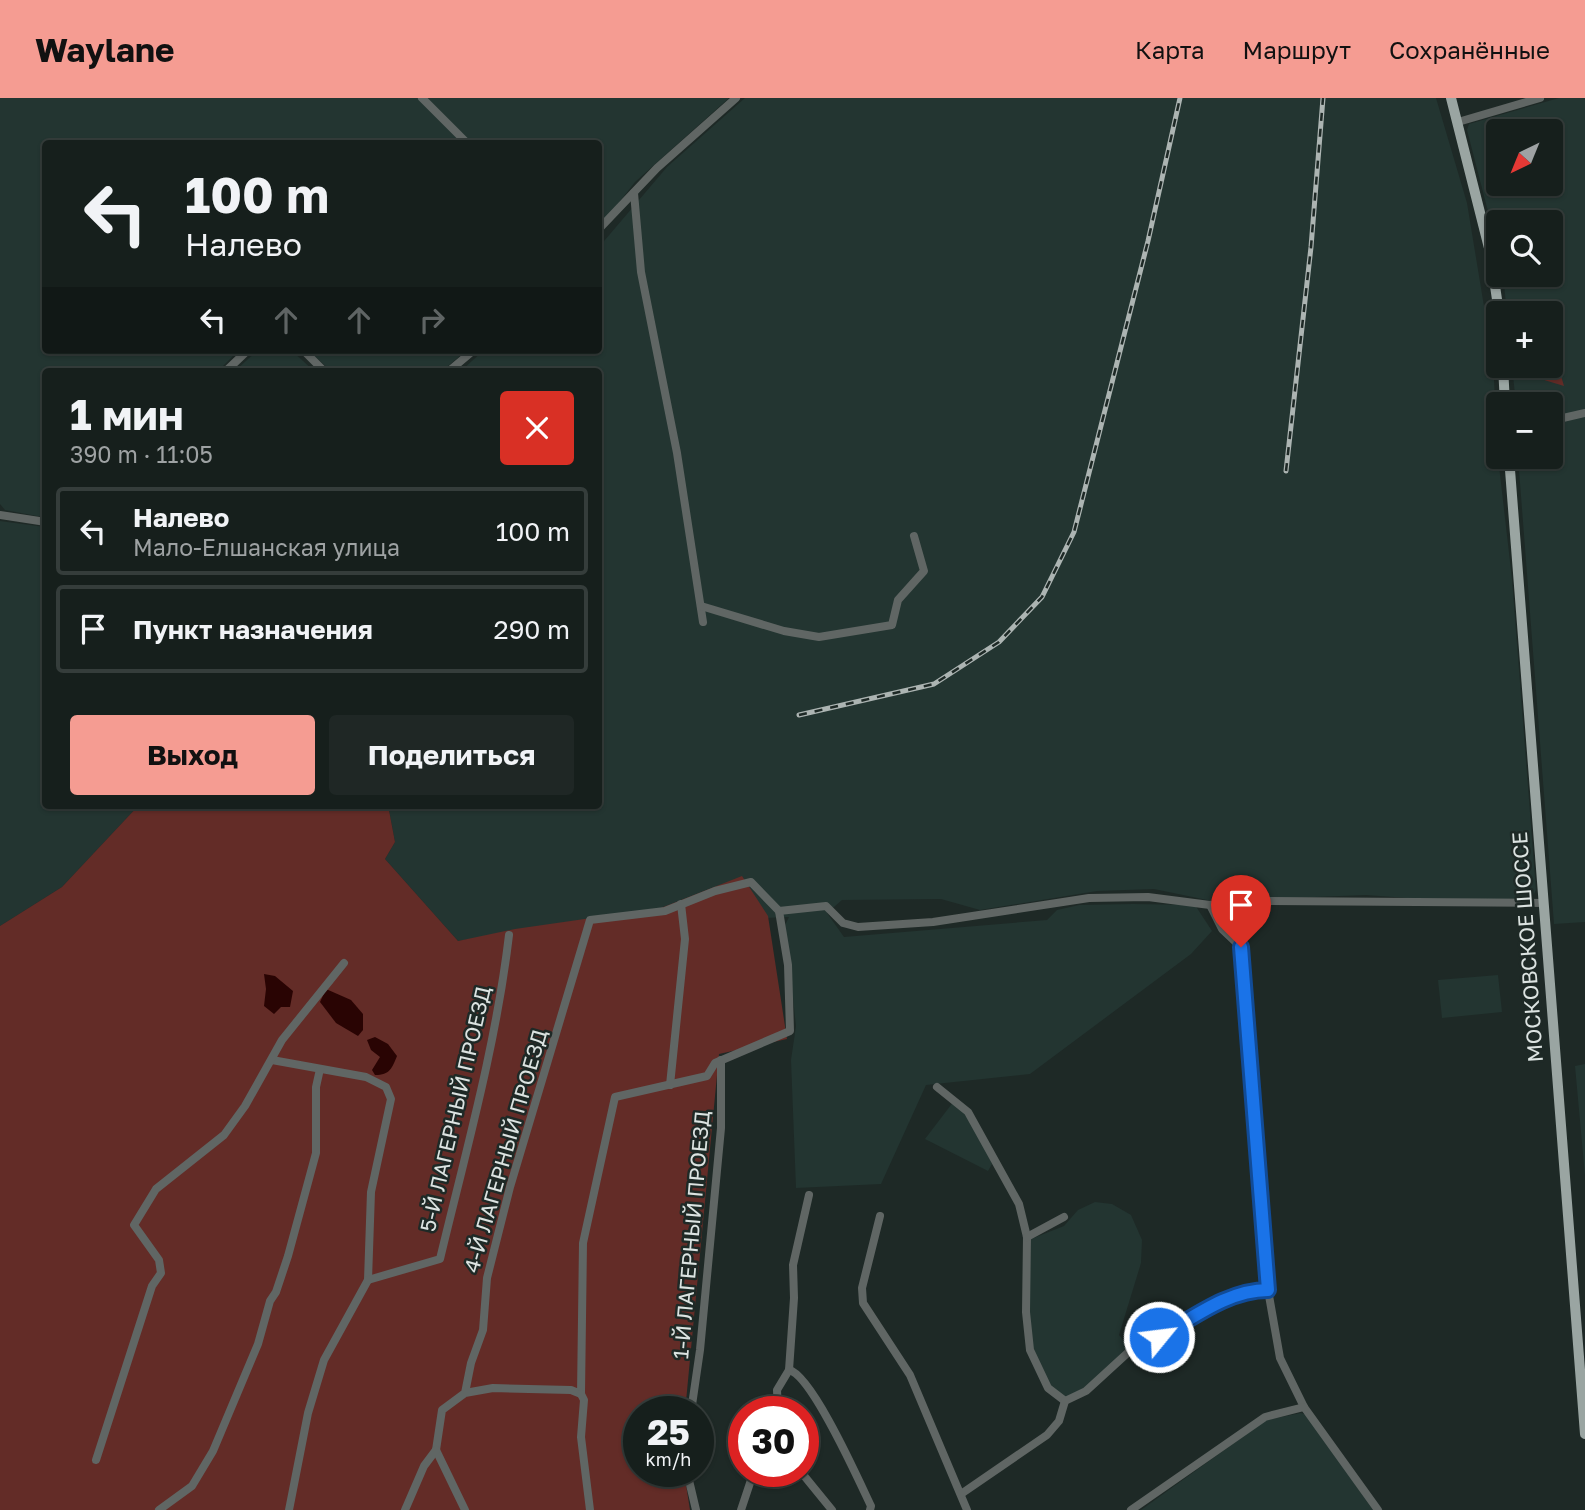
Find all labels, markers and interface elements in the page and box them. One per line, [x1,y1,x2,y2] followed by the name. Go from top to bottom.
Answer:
[35,30,174,69] text: Waylane
[1135,35,1205,64] text: Карта
[1243,35,1351,64] text: Маршрут
[1389,35,1550,64] text: Сохранённые
[1486,119,1563,196] north arrow
[1486,119,1563,469] map controls
[185,165,329,224] text: 100 m
[70,168,161,259] icon: left
[1486,210,1563,287] button: search
[185,225,302,263] text: Налево
[194,301,232,339] icon: left
[267,301,305,339] icon: ahead
[340,301,378,339] icon: ahead
[413,301,451,339] icon: right
[1486,301,1563,378] button: +
[70,389,184,439] text: 1 мин
[500,391,574,465] button: close
[1486,392,1563,469] button: −
[70,440,213,468] text: 390 m · 11:05
[133,502,229,533] text: Налево
[74,512,112,550] icon: left
[496,516,570,547] text: 100 m
[133,533,400,561] text: Мало-Елшанская улица
[74,610,112,648] icon: arrive
[133,614,373,645] text: Пункт назначения
[494,614,570,645] text: 290 m
[70,715,315,795] button: Выход
[329,715,574,795] button: Поделиться
[1506,831,1548,1063] street label: МОСКОВСКОЕ ШОССЕ
[1211,875,1271,947] pin
[1222,886,1260,924] icon: arrive
[414,983,496,1234] street label: 5-Й ЛАГЕРНЫЙ ПРОЕЗД
[458,1026,552,1275] street label: 4-Й ЛАГЕРНЫЙ ПРОЕЗД
[667,1110,715,1360] street label: 1-Й ЛАГЕРНЫЙ ПРОЕЗД
[1122,1300,1196,1374] position arrow
[728,1396,819,1487] speed limit sign: 30
[647,1411,690,1453] text: 25
[646,1448,691,1470] text: km/h

